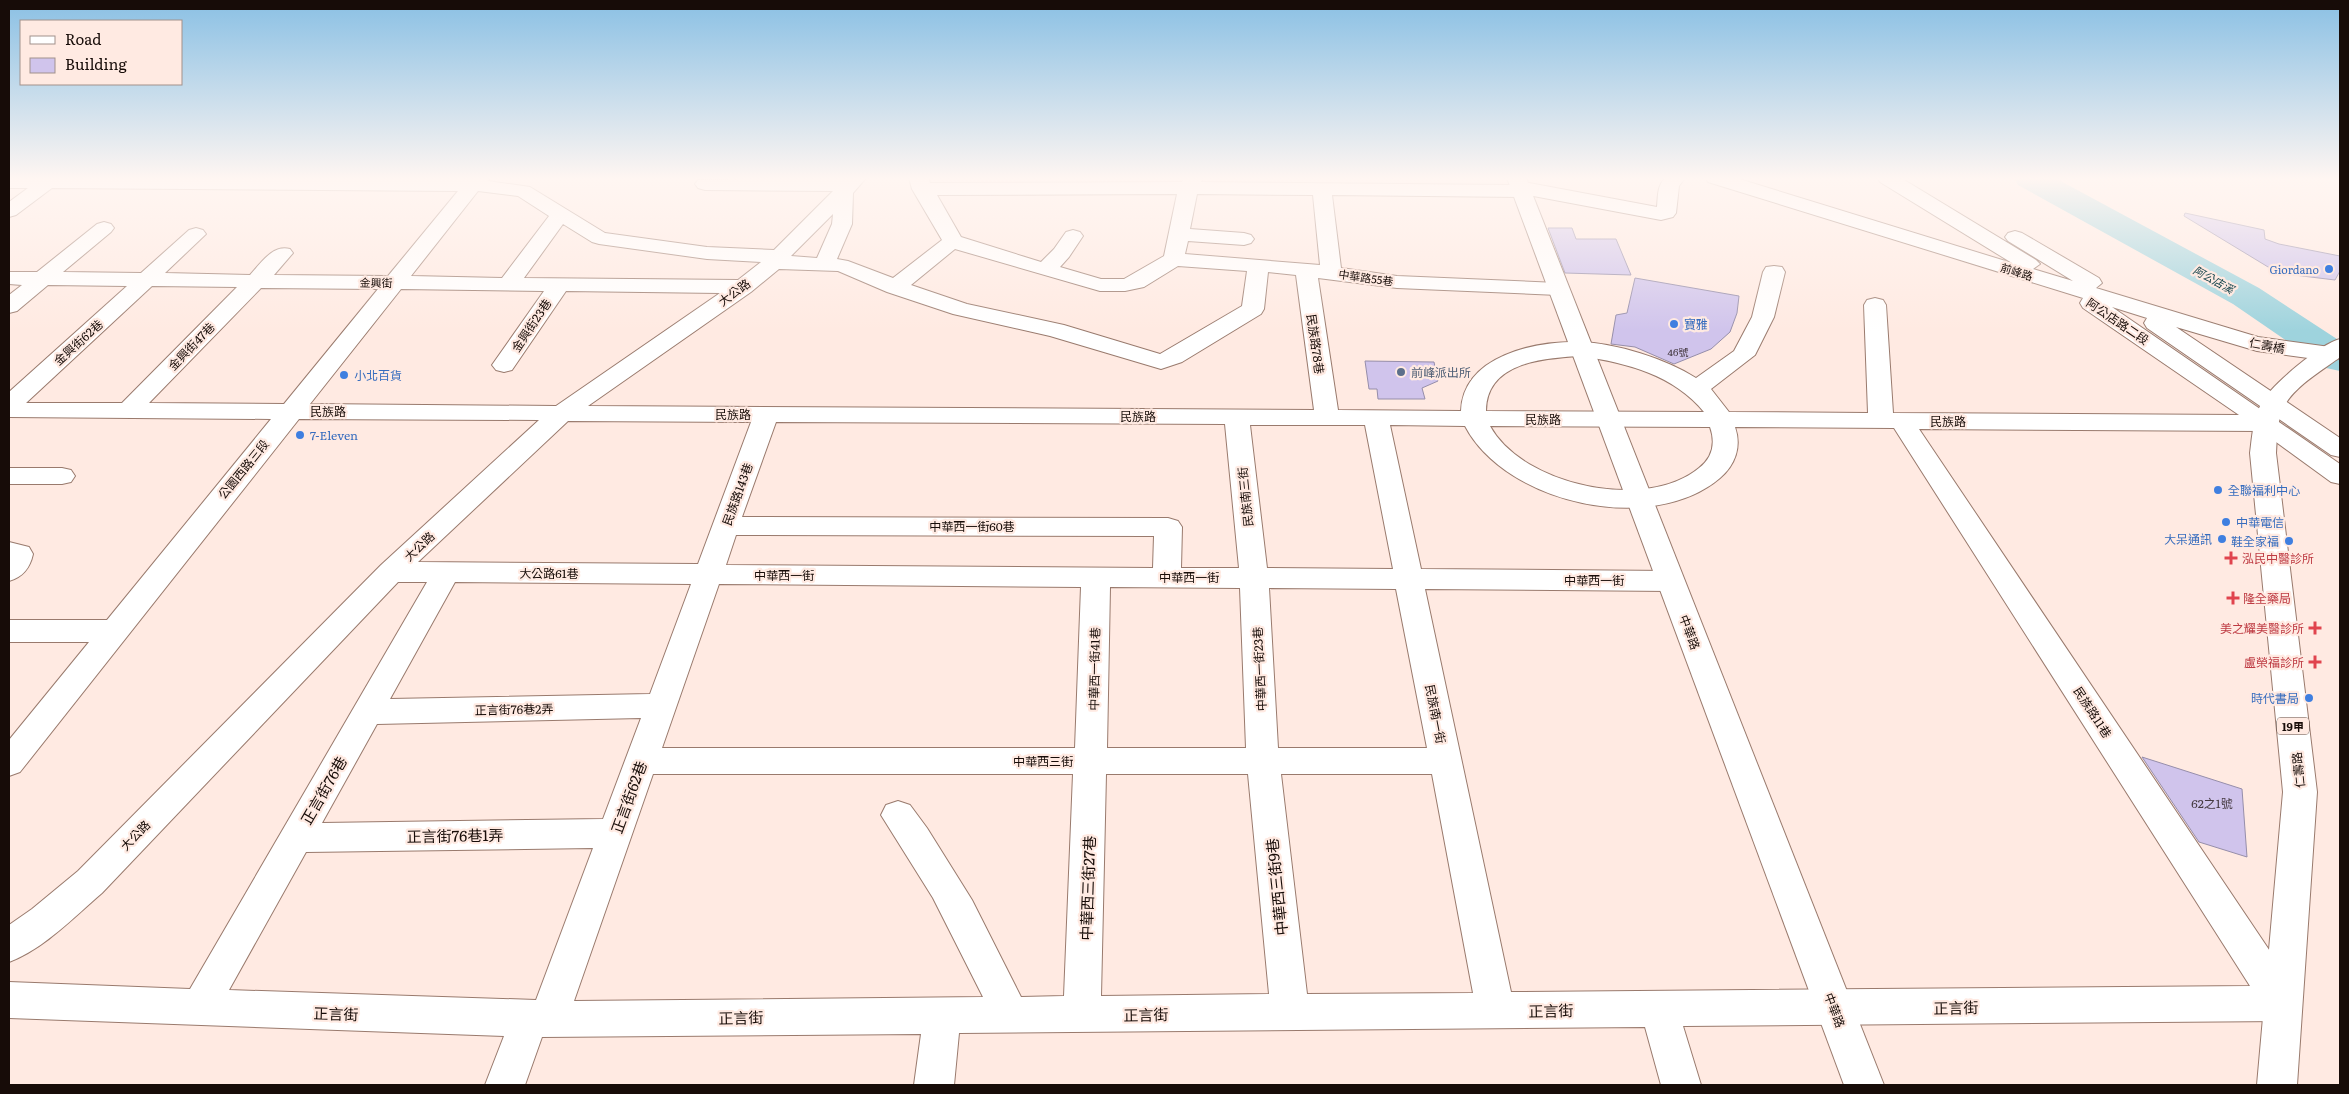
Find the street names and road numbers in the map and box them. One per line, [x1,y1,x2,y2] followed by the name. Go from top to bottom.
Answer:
[1999,259,2035,283] street label: 前峰路
[1338,265,1394,289] street label: 中華路55巷
[359,274,393,290] street label: 金興街
[714,274,754,310] street label: 大公路
[2083,293,2153,349] street label: 阿公店路二段
[507,295,555,355] street label: 金興街23巷
[1303,313,1329,375] street label: 民族路78巷
[49,315,107,369] street label: 金興街62巷
[164,318,218,374] street label: 金興街47巷
[2248,333,2286,357] street label: 仁壽橋
[310,402,346,420] street label: 民族路
[715,405,751,423] street label: 民族路
[1120,407,1156,425] street label: 民族路
[1525,410,1561,428] street label: 民族路
[1930,412,1966,430] street label: 民族路
[213,435,273,503] street label: 公園西路三段
[717,460,757,528] street label: 民族路143巷
[1233,466,1257,528] street label: 民族南三街
[929,517,1015,535] street label: 中華西一街60巷
[400,527,438,565] street label: 大公路
[519,564,579,582] street label: 大公路61巷
[754,566,814,584] street label: 中華西一街
[1159,568,1219,586] street label: 中華西一街
[1564,571,1624,589] street label: 中華西一街
[1675,612,1705,652] street label: 中華路
[1248,626,1270,712] street label: 中華西一街23巷
[1084,627,1104,711] street label: 中華西一街41巷
[1421,683,1451,745] street label: 民族南一街
[2070,683,2116,741] street label: 民族路11巷
[475,699,553,719] street label: 正言街76巷2弄
[2277,718,2309,734] road number: 19甲
[294,751,352,829] street label: 正言街76巷
[2287,751,2309,789] street label: 仁壽路
[1013,752,1073,770] street label: 中華西三街
[604,758,652,836] street label: 正言街62巷
[116,816,154,854] street label: 大公路
[406,823,504,847] street label: 正言街76巷1弄
[1074,835,1100,941] street label: 中華西三街27巷
[1259,837,1293,937] street label: 中華西三街9巷
[1820,990,1850,1030] street label: 中華路
[1933,995,1979,1019] street label: 正言街
[1528,998,1574,1022] street label: 正言街
[313,1001,359,1025] street label: 正言街
[1123,1002,1169,1026] street label: 正言街
[718,1005,764,1029] street label: 正言街

